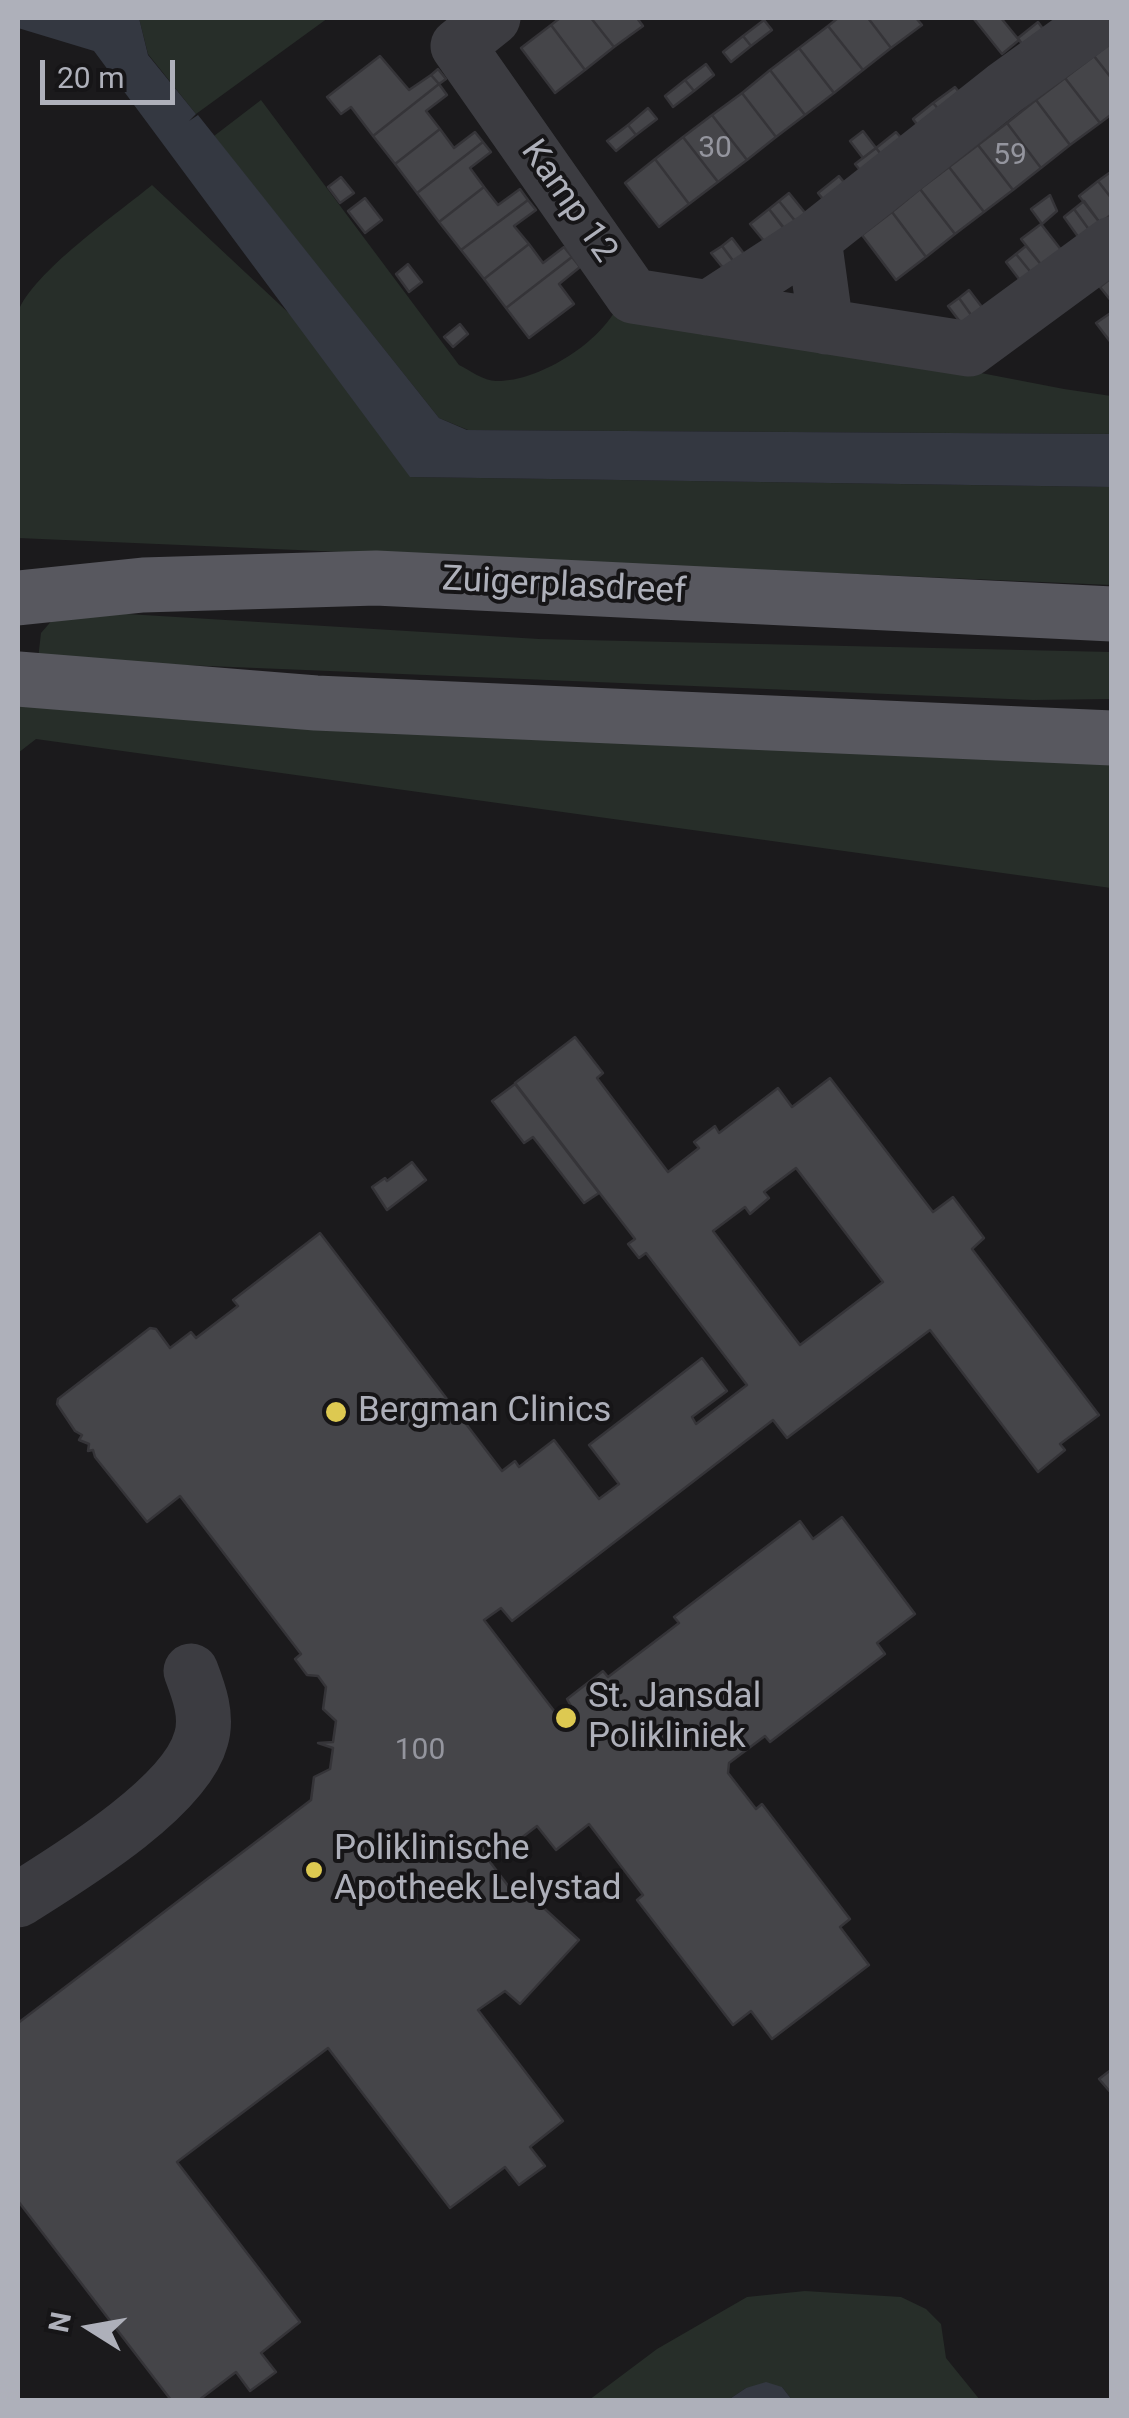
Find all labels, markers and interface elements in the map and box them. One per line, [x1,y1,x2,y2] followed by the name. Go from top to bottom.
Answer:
[45,40,180,102] scale bar
[57,60,124,95] text: 20 m
[698,131,732,167] house number: 30
[511,133,625,271] street label: Kamp 12
[993,138,1027,174] house number: 59
[441,560,687,614] street label: Zuigerplasdreef
[358,1391,611,1433] place label: Bergman Clinics
[323,1399,349,1425] marker: Bergman Clinics
[588,1677,761,1759] place label: St. Jansdal Polikliniek
[553,1705,579,1731] marker: St. Jansdal Polikliniek
[395,1733,445,1769] house number: 100
[334,1829,621,1911] place label: Poliklinische Apotheek Lelystad
[303,1859,325,1881] marker: Poliklinische Apotheek Lelystad
[40,2278,140,2378] north arrow
[42,2309,78,2335] text: N

